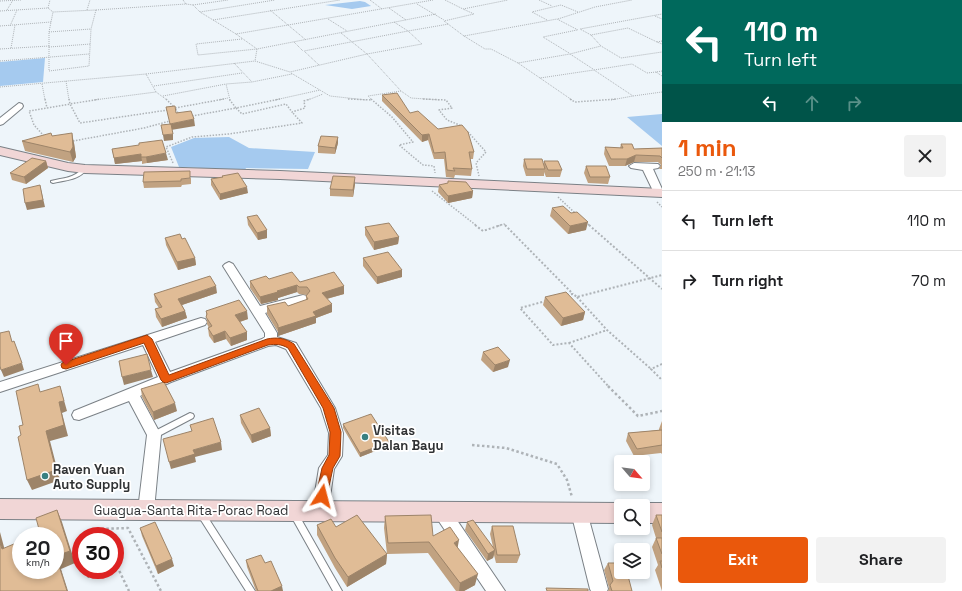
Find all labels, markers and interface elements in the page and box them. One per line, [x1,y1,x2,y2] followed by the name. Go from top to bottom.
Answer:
[744,13,818,49] text: 110 m
[678,16,730,68] icon: left
[744,48,817,71] text: Turn left
[759,92,781,114] icon: left
[801,92,823,114] icon: ahead
[843,92,865,114] icon: right
[678,132,737,163] text: 1 min
[904,135,946,177] button: close
[678,163,755,180] text: 250 m · 21:13
[678,210,700,232] icon: left
[712,211,774,230] text: Turn left
[907,211,946,230] text: 110 m
[678,270,700,292] icon: right
[712,271,783,290] text: Turn right
[911,271,946,290] text: 70 m
[49,324,83,365] pin
[55,330,77,352] icon: arrive
[373,422,443,454] place label: Visitas Dalan Bayu
[360,432,370,442] marker: Visitas Dalan Bayu
[614,455,650,491] north arrow
[614,455,650,579] map controls
[53,461,130,493] place label: Raven Yuan Auto Supply
[40,471,50,481] marker: Raven Yuan Auto Supply
[301,475,343,517] position arrow
[614,499,650,535] button: search
[94,502,288,519] street label: Guagua-Santa Rita-Porac Road
[72,527,124,579] speed limit sign: 30
[26,535,50,561] text: 20
[678,537,808,583] button: Exit
[816,537,946,583] button: Share
[614,543,650,579] button: layers
[26,556,50,569] text: km/h

